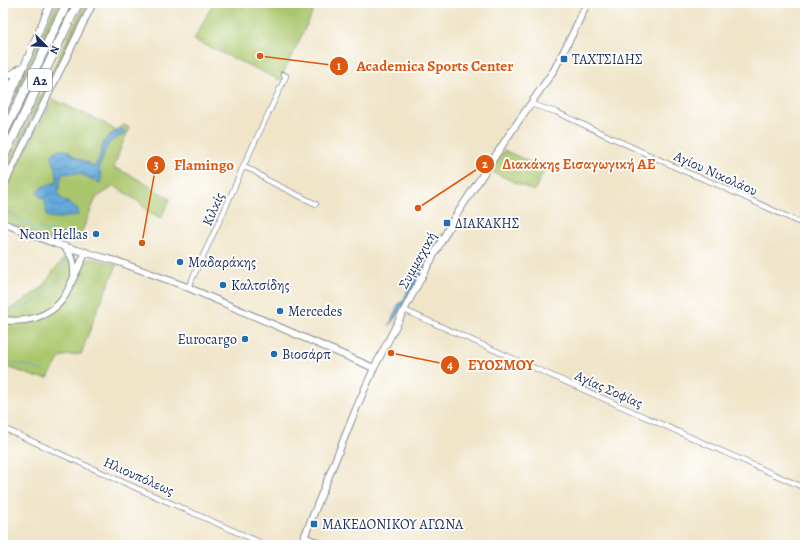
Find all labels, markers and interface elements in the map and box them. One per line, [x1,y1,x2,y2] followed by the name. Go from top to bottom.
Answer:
[26,26,66,66] north arrow
[46,43,63,57] text: N
[572,50,643,69] place label: ΤΑΧΤΣΙΔΗΣ
[329,53,522,80] callout: Academica Sports Center
[559,54,569,64] marker: ΤΑΧΤΣΙΔΗΣ
[356,56,513,76] text: Academica Sports Center
[337,58,342,74] text: 1
[28,69,52,91] road number: Α2
[670,146,761,200] street label: Αγίου Νικολάου
[475,150,664,177] callout: Διακάκης Εισαγωγική ΑΕ
[146,151,242,178] callout: Flamingo
[502,154,656,174] text: Διακάκης Εισαγωγική ΑΕ
[174,155,234,175] text: Flamingo
[482,156,488,172] text: 2
[153,157,159,173] text: 3
[198,189,229,229] street label: Κιλκίς
[455,214,520,233] place label: ΔΙΑΚΑΚΗΣ
[442,218,452,228] marker: ΔΙΑΚΑΚΗΣ
[19,225,88,244] place label: Neon Hellas
[394,228,441,292] street label: Συμμαχική
[91,229,101,239] marker: Neon Hellas
[188,253,256,272] place label: Μαδαράκης
[175,257,185,267] marker: Μαδαράκης
[231,276,290,295] place label: Καλτσίδης
[218,280,228,290] marker: Καλτσίδης
[288,302,343,321] place label: Mercedes
[275,306,285,316] marker: Mercedes
[178,330,237,349] place label: Eurocargo
[240,334,250,344] marker: Eurocargo
[282,345,331,364] place label: Βιοσάρπ
[269,349,279,359] marker: Βιοσάρπ
[440,351,542,378] callout: ΕΥΟΣΜΟΥ
[468,355,534,375] text: ΕΥΟΣΜΟΥ
[447,357,453,373] text: 4
[571,366,646,413] street label: Αγίας Σοφίας
[100,452,177,500] street label: Ηλιουπόλεως
[322,515,464,534] place label: ΜΑΚΕΔΟΝΙΚΟΥ ΑΓΩΝΑ
[309,519,319,529] marker: ΜΑΚΕΔΟΝΙΚΟΥ ΑΓΩΝΑ

